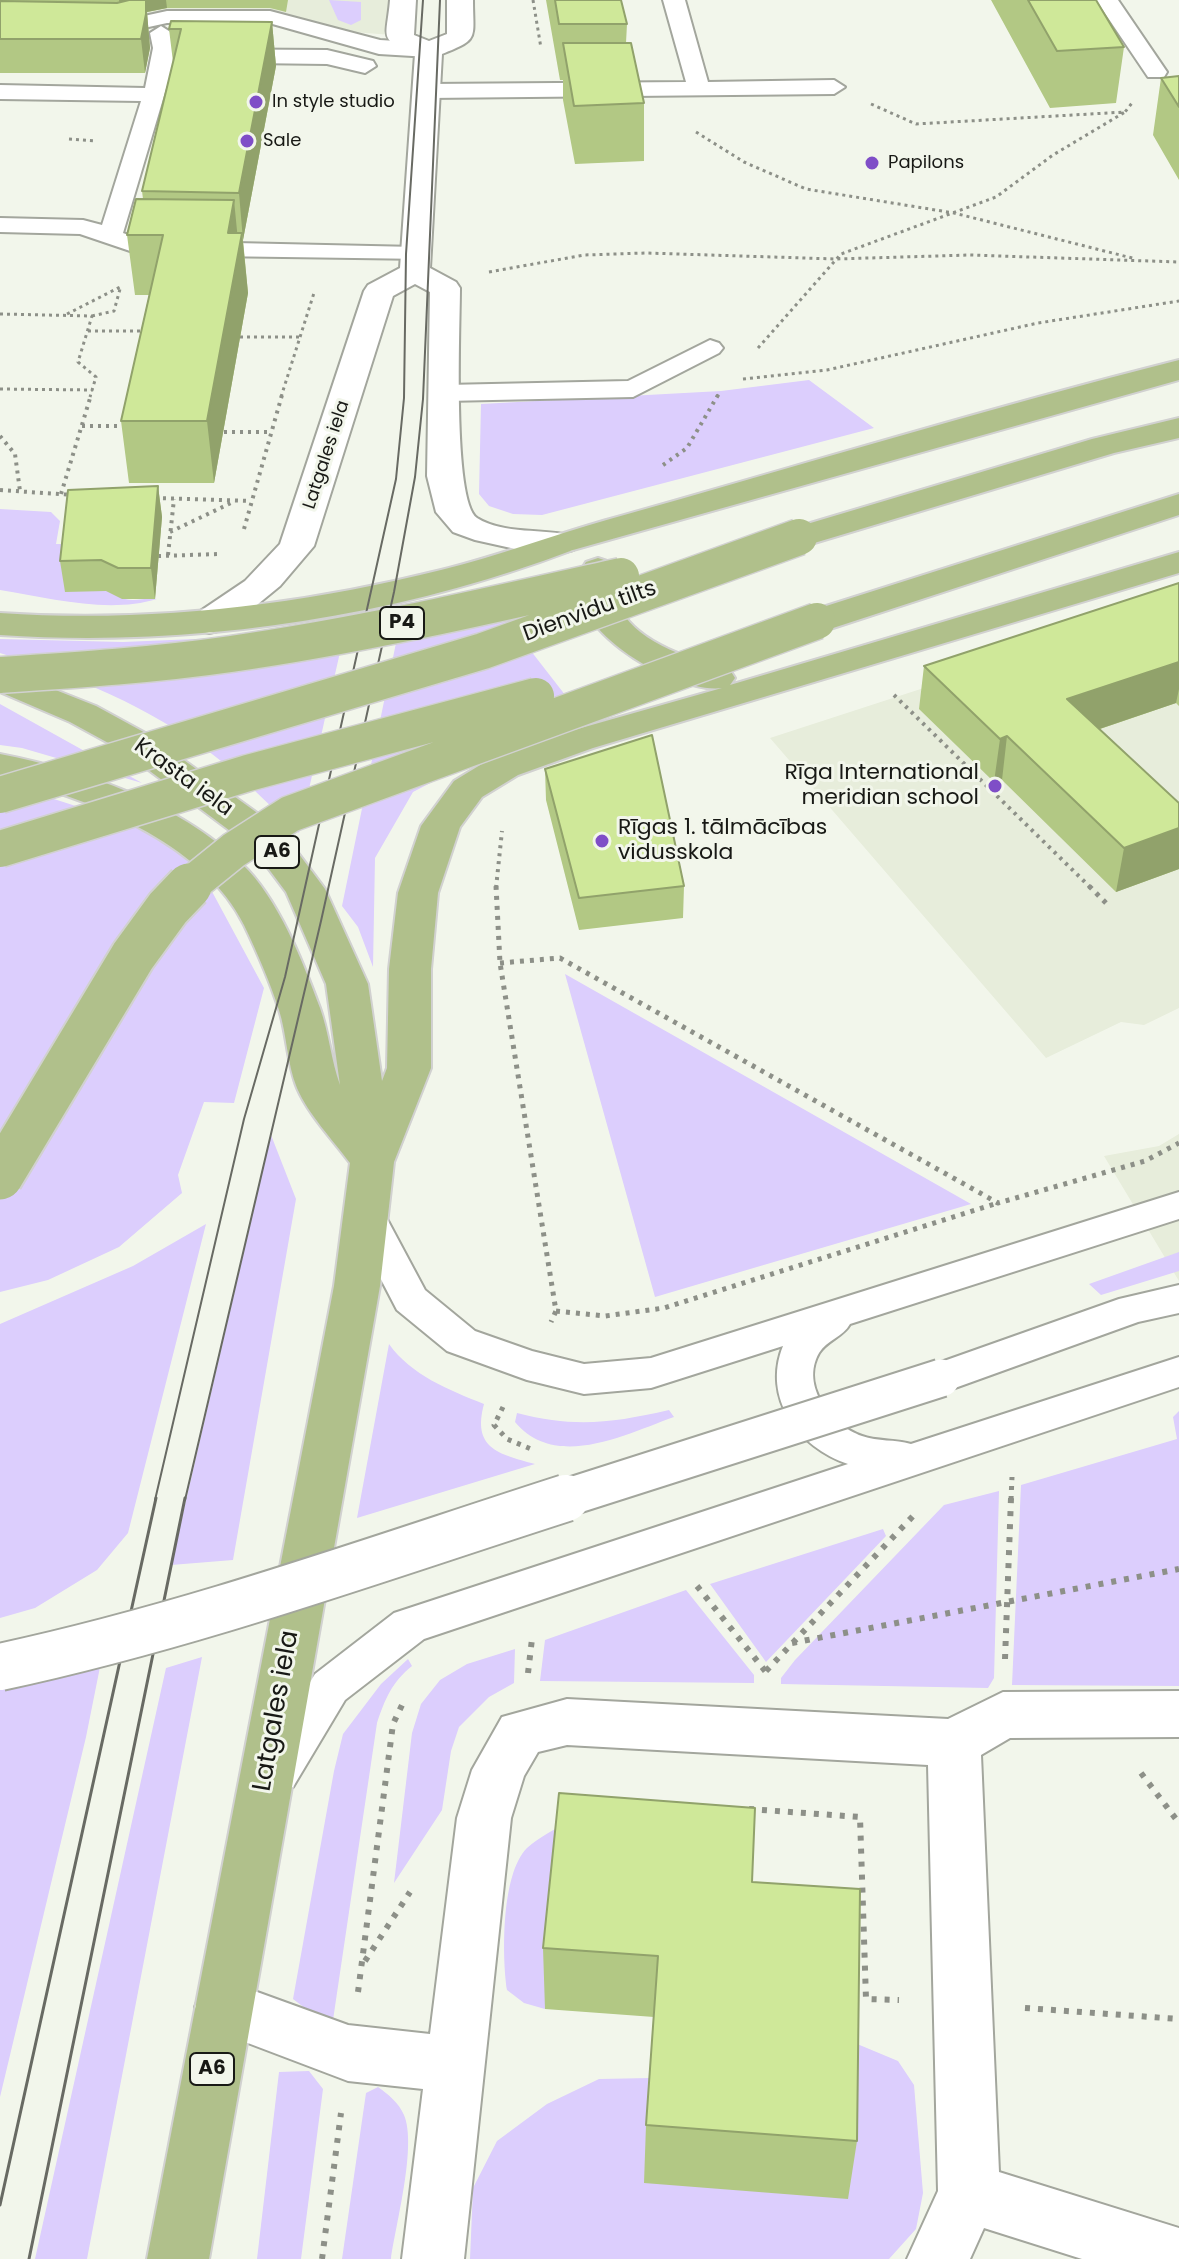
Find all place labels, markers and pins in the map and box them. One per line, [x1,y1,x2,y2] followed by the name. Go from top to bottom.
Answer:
[272,91,395,113] place label: In style studio
[247,93,265,111] marker: In style studio
[263,130,301,152] place label: Sale
[238,132,256,150] marker: Sale
[888,152,964,174] place label: Papilons
[863,154,881,172] marker: Papilons
[784,760,979,812] place label: Rīga International meridian school
[986,777,1004,795] marker: Rīga International meridian school
[618,815,827,866] place label: Rīgas 1. tālmācības vidusskola
[593,832,611,850] marker: Rīgas 1. tālmācības vidusskola

